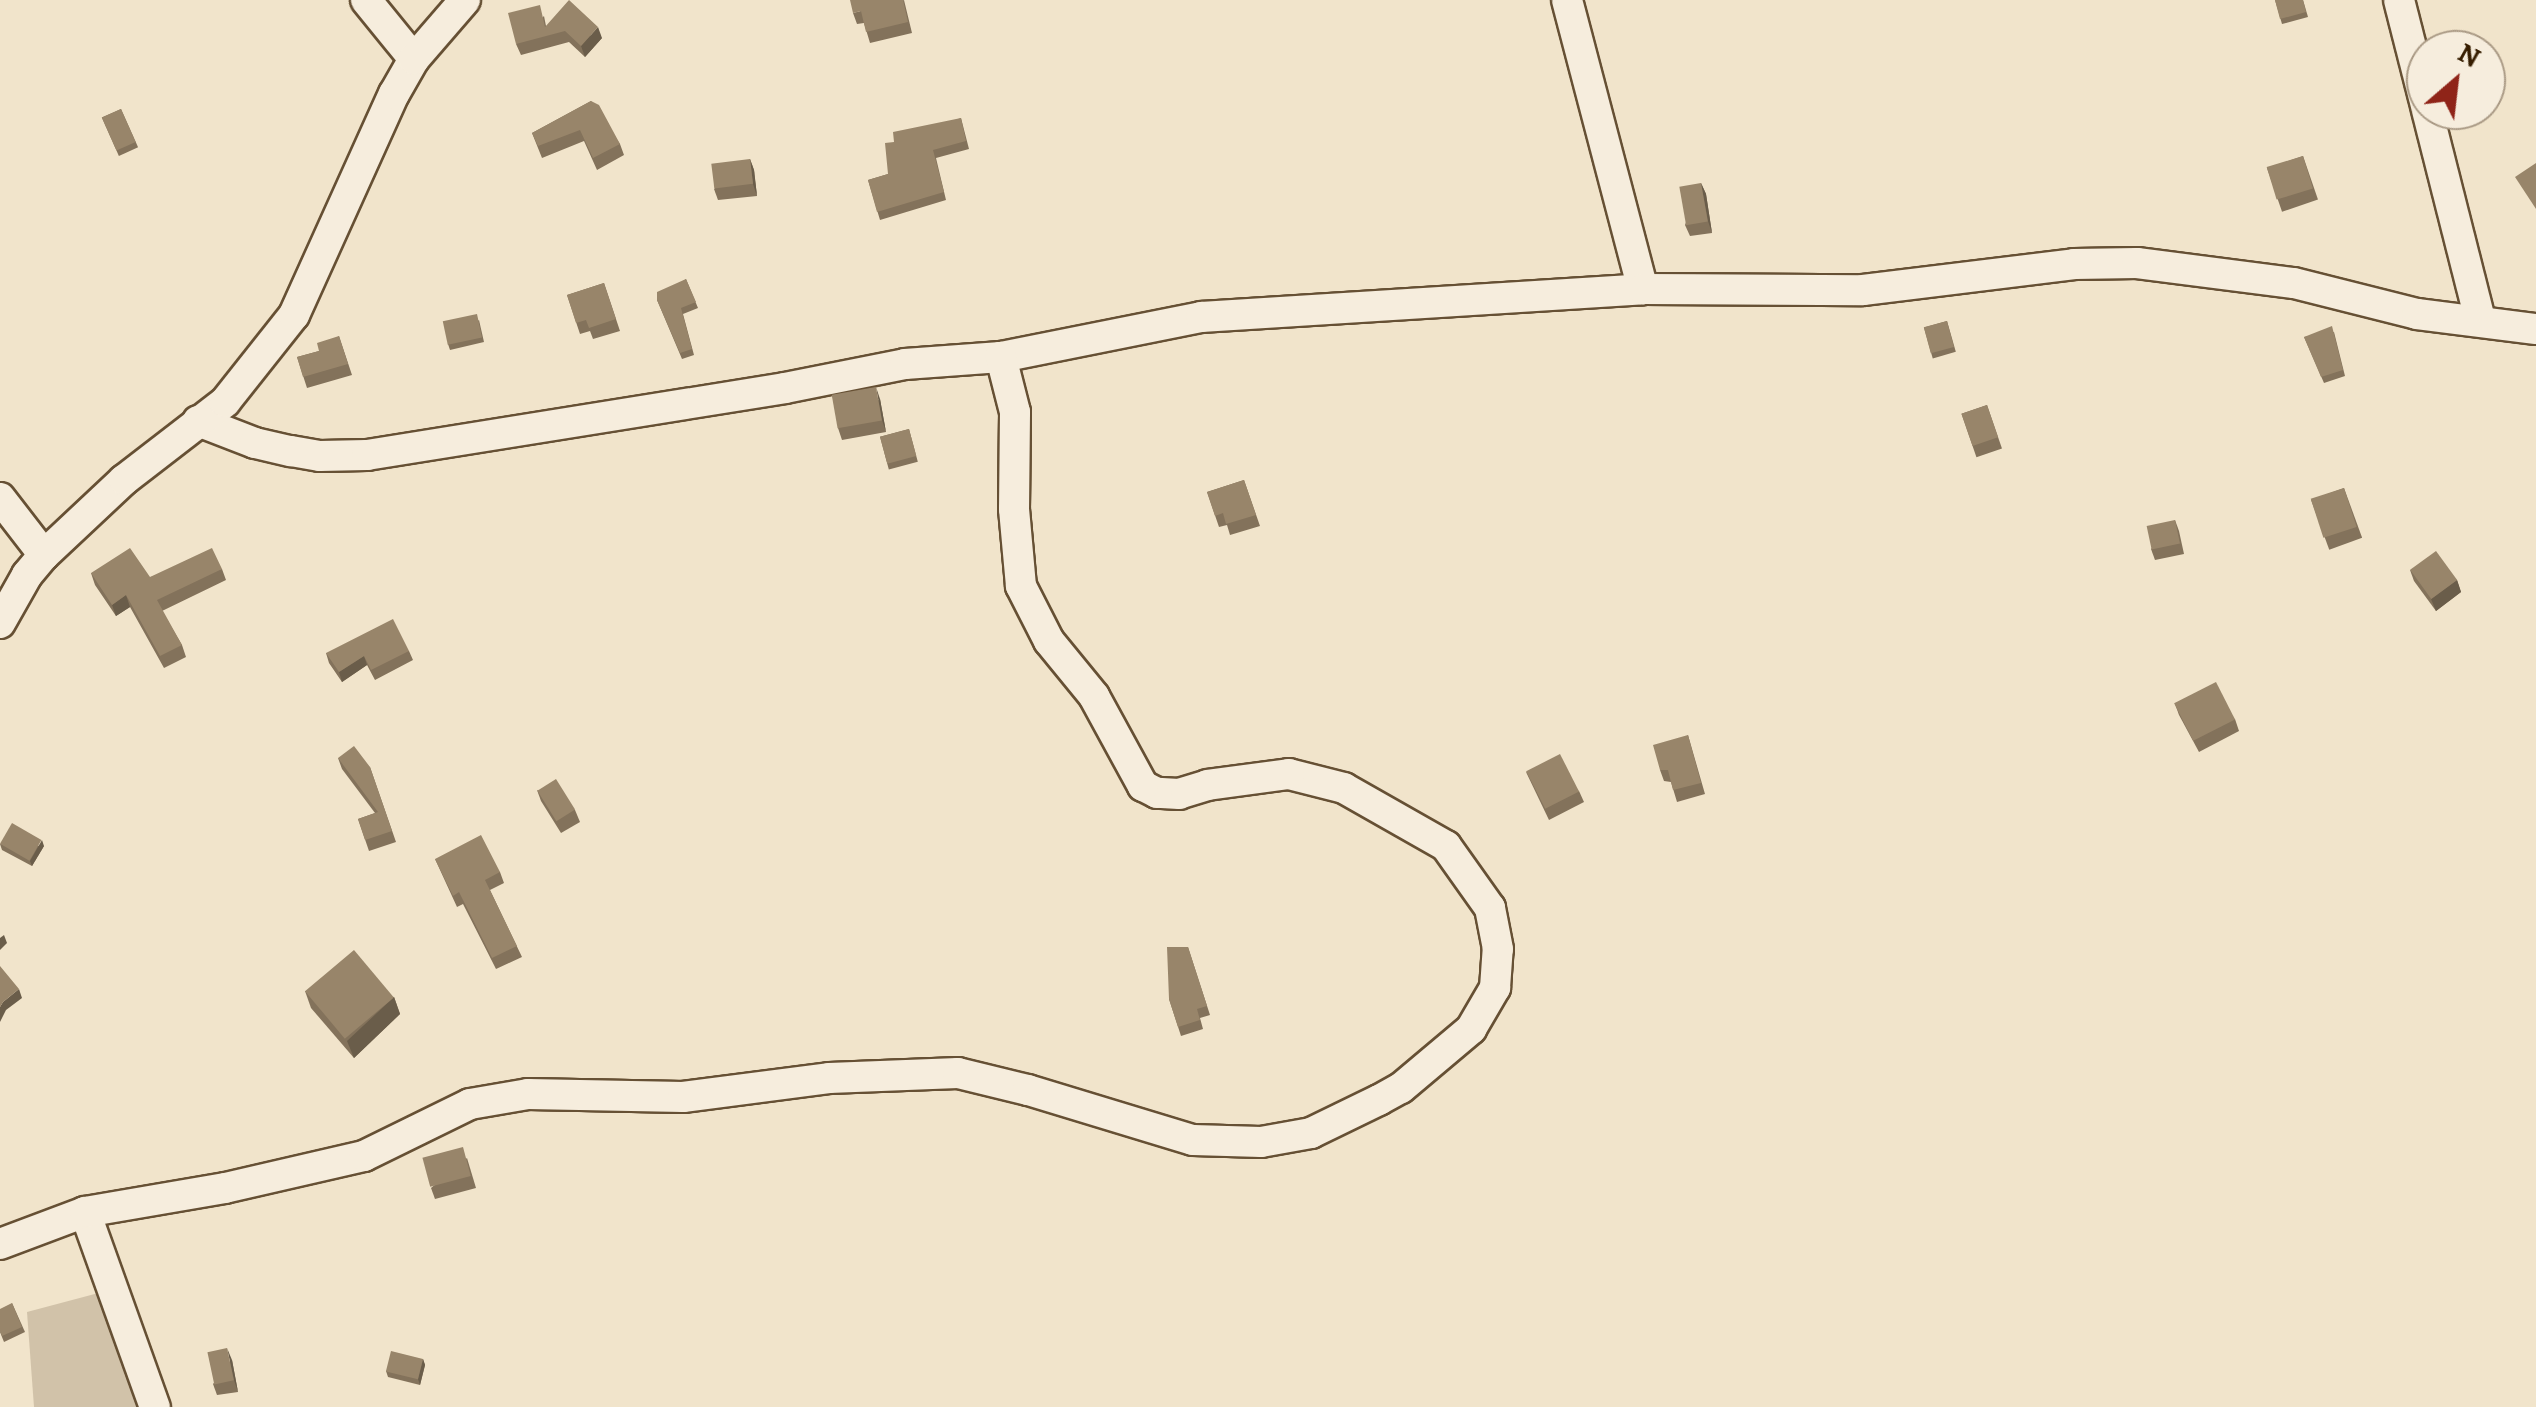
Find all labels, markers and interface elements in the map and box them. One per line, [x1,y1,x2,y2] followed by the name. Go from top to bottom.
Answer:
[2406,30,2506,130] north arrow
[2451,34,2487,77] text: N

